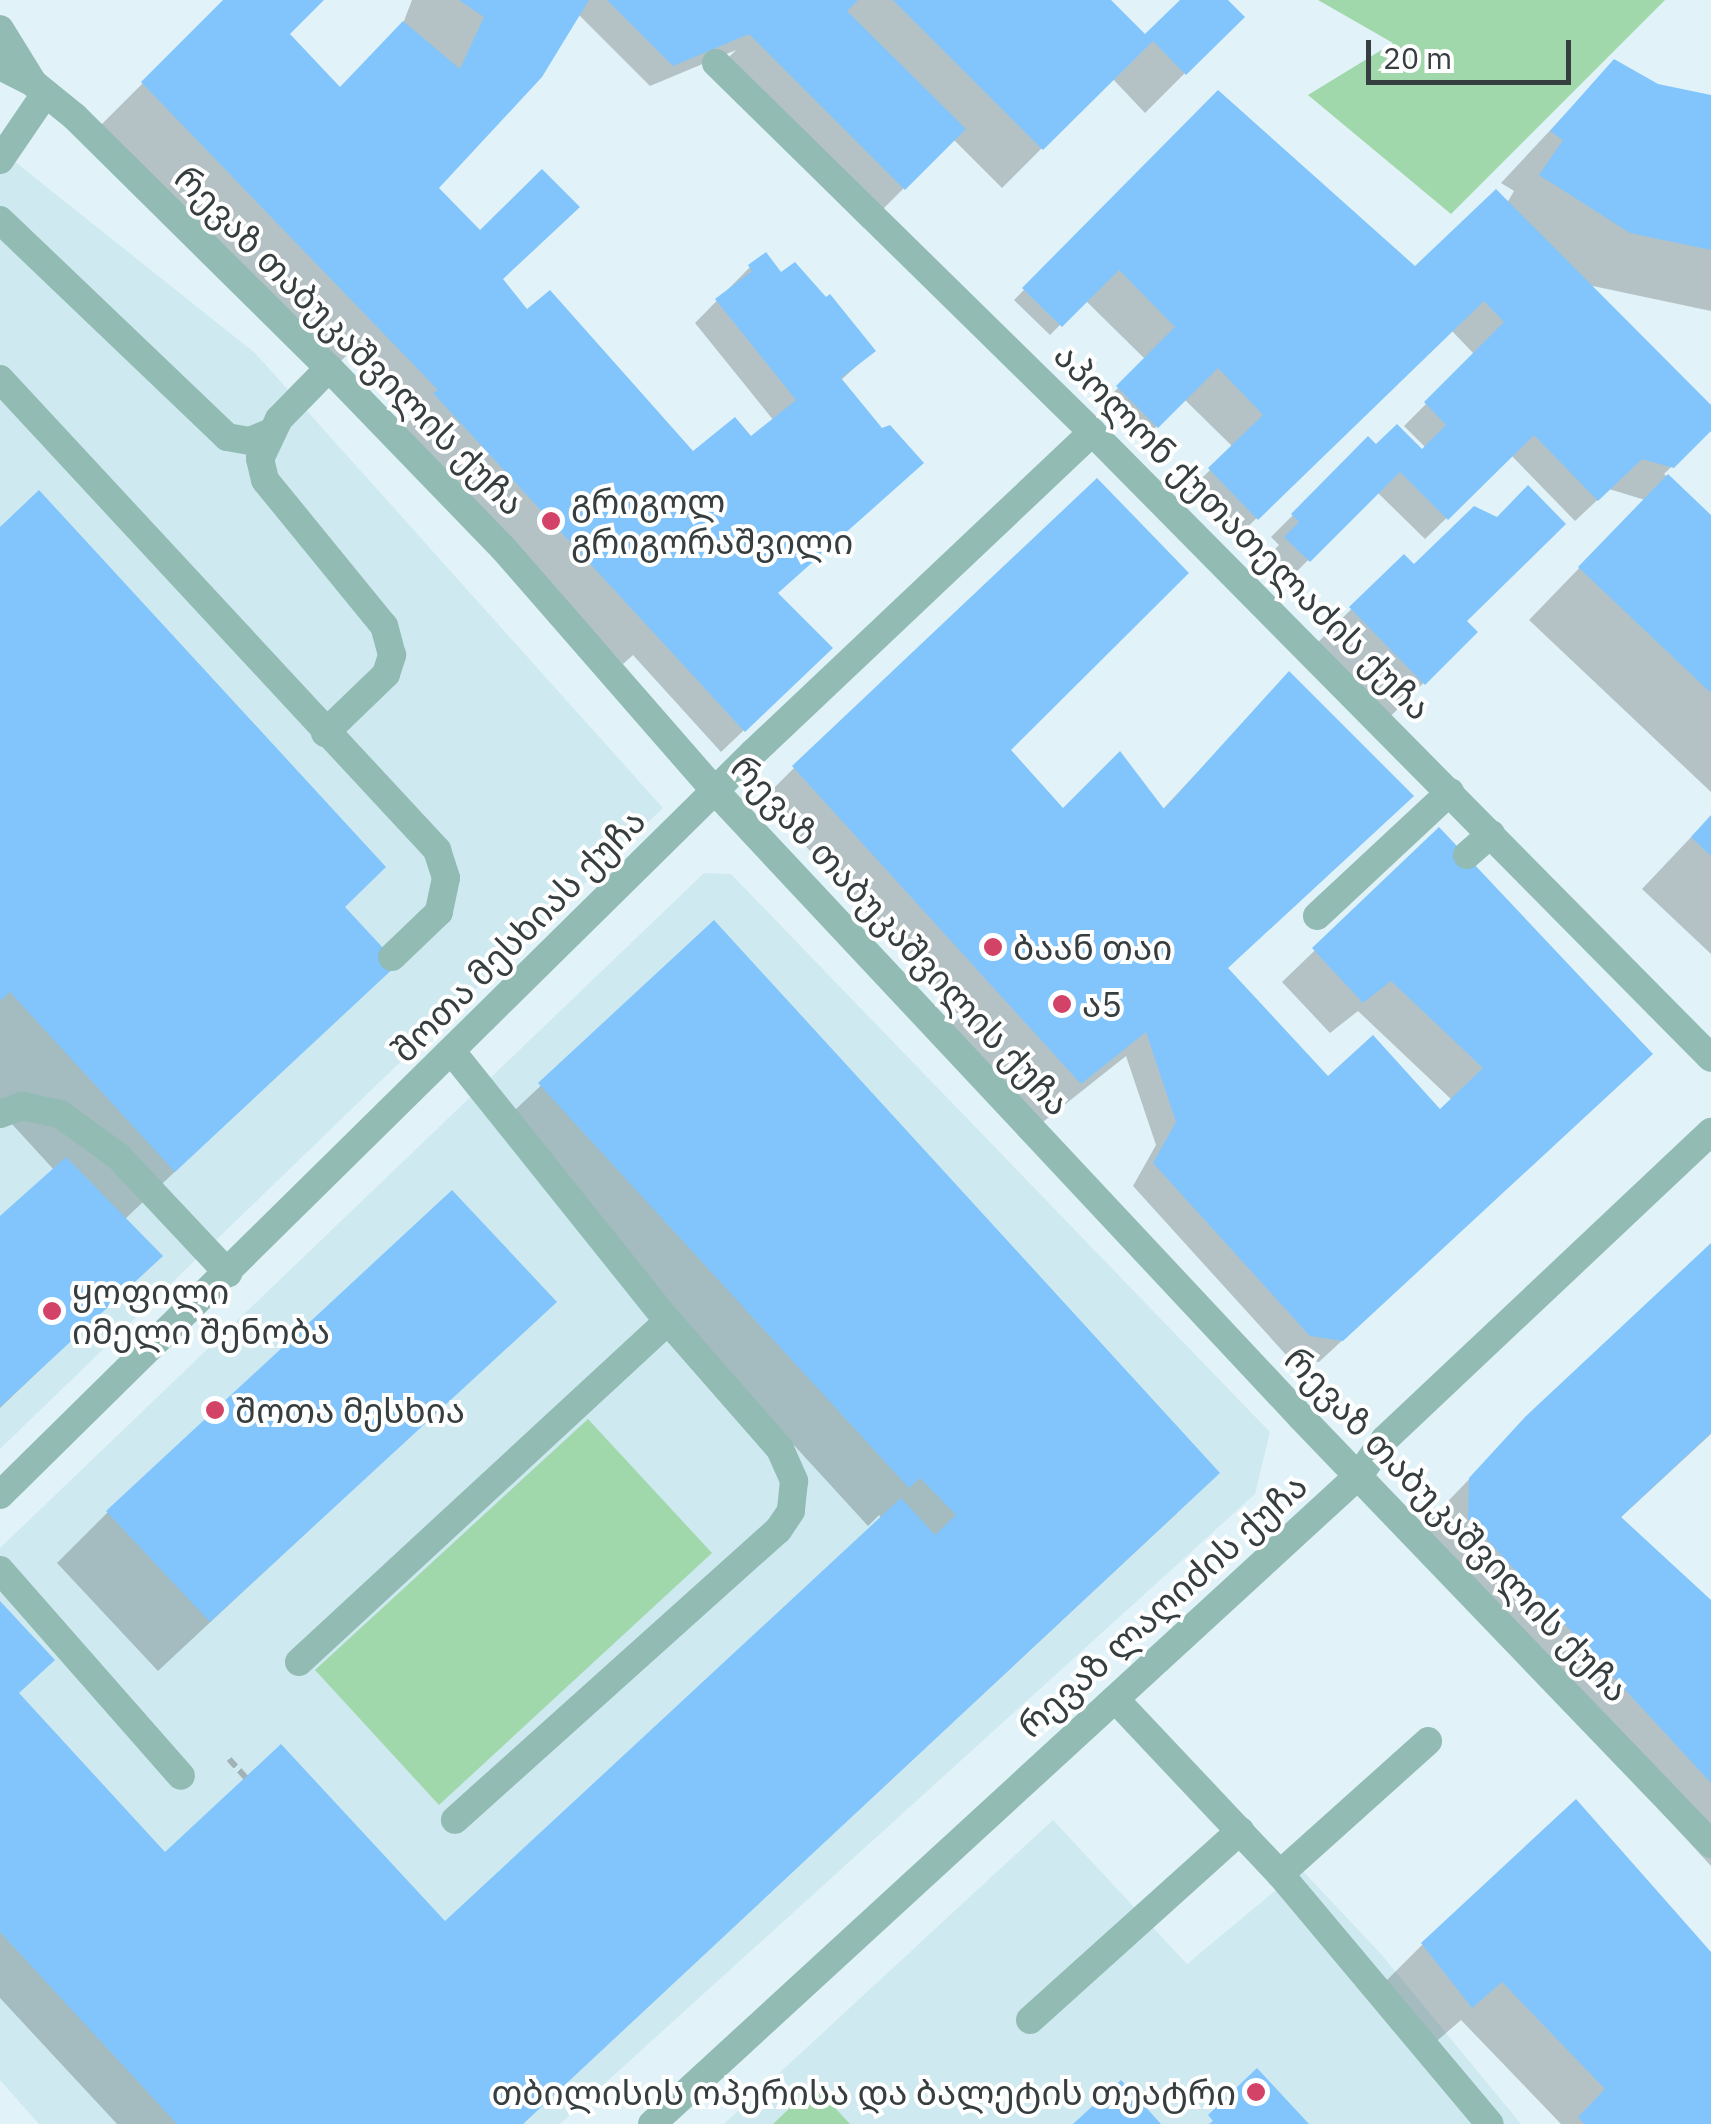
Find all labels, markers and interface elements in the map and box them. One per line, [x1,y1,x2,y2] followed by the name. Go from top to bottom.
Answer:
[1371,20,1576,82] scale bar
[1383,38,1452,77] text: 20 m
[166,156,534,524] street label: რევაზ თაბუკაშვილის ქუჩა
[1046,334,1440,728] street label: აპოლონ ქუთათელაძის ქუჩა
[571,480,853,562] place label: გრიგოლ გრიგორაშვილი
[540,510,562,532] marker: გრიგოლ გრიგორაშვილი
[723,746,1079,1124] street label: რევაზ თაბუკაშვილის ქუჩა
[383,800,653,1070] street label: შოთა მესხიას ქუჩა
[1013,926,1172,968] place label: ბაან თაი
[982,936,1004,958] marker: ბაან თაი
[1082,983,1122,1025] place label: ა5
[1051,993,1073,1015] marker: ა5
[72,1270,330,1352] place label: ყოფილი იმელი შენობა
[41,1300,63,1322] marker: ყოფილი იმელი შენობა
[1276,1338,1638,1710] street label: რევაზ თაბუკაშვილის ქუჩა
[235,1389,465,1431] place label: შოთა მესხია
[204,1399,226,1421] marker: შოთა მესხია
[1009,1464,1315,1746] street label: რევაზ ლაღიძის ქუჩა
[492,2071,1236,2113] place label: თბილისის ოპერისა და ბალეტის თეატრი
[1245,2081,1267,2103] marker: თბილისის ოპერისა და ბალეტის თეატრი

